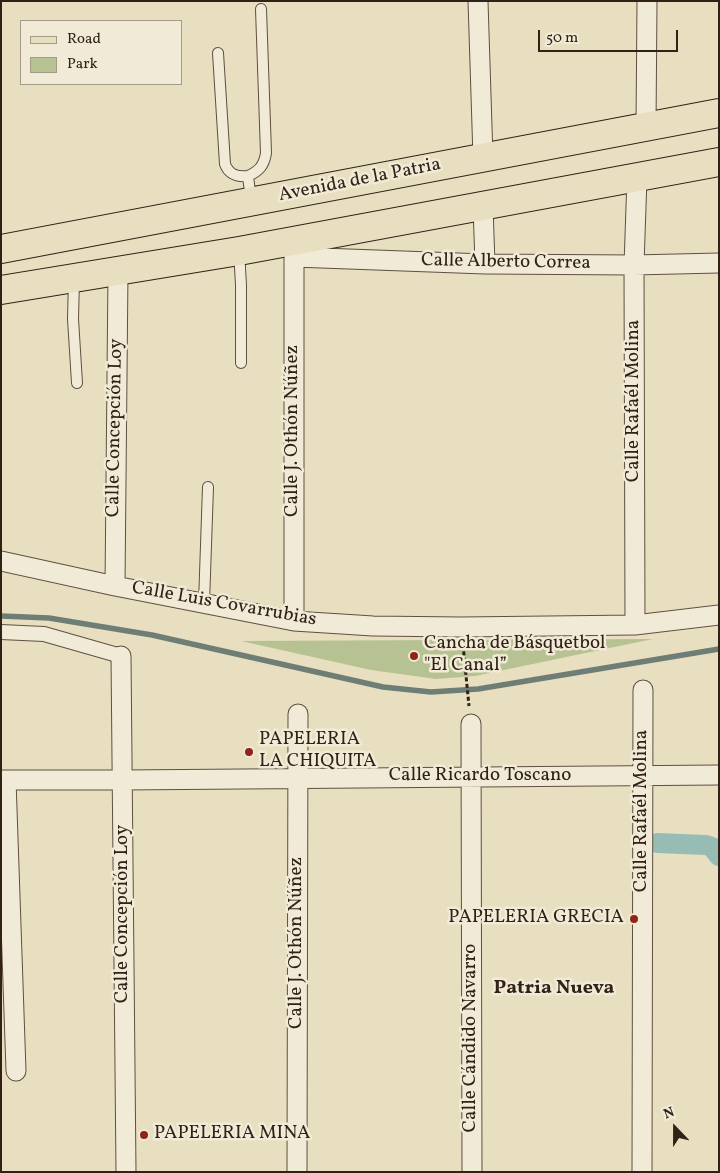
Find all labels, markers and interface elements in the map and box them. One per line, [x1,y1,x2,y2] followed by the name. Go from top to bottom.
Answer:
[20,20,182,85] legend
[540,20,680,52] scale bar
[546,28,578,49] text: 50 m
[67,29,101,50] text: Road
[67,54,98,75] text: Park
[277,154,443,208] street label: Avenida de la Patria
[421,250,591,276] street label: Calle Alberto Correa
[624,320,646,482] street label: Calle Rafaél Molina
[103,339,129,517] street label: Calle Concepción Loy
[283,345,305,517] street label: Calle J. Othón Núñez
[130,578,318,632] street label: Calle Luis Covarrubias
[424,634,606,678] place label: Cancha de Básquetbol "El Canal”
[408,650,420,662] marker: Cancha de Básquetbol "El Canal”
[259,730,376,774] place label: PAPELERIA LA CHIQUITA
[632,730,654,892] street label: Calle Rafaél Molina
[243,746,255,758] marker: PAPELERIA LA CHIQUITA
[389,766,571,788] street label: Calle Ricardo Toscano
[113,825,135,1003] street label: Calle Concepción Loy
[287,857,309,1029] street label: Calle J. Othón Núñez
[448,908,624,930] place label: PAPELERIA GRECIA
[628,913,640,925] marker: PAPELERIA GRECIA
[461,944,483,1132] street label: Calle Cándido Navarro
[493,977,615,1001] district label: Patria Nueva
[650,1103,700,1153] north arrow
[661,1103,677,1124] text: N
[154,1124,310,1146] place label: PAPELERIA MINA
[138,1129,150,1141] marker: PAPELERIA MINA

